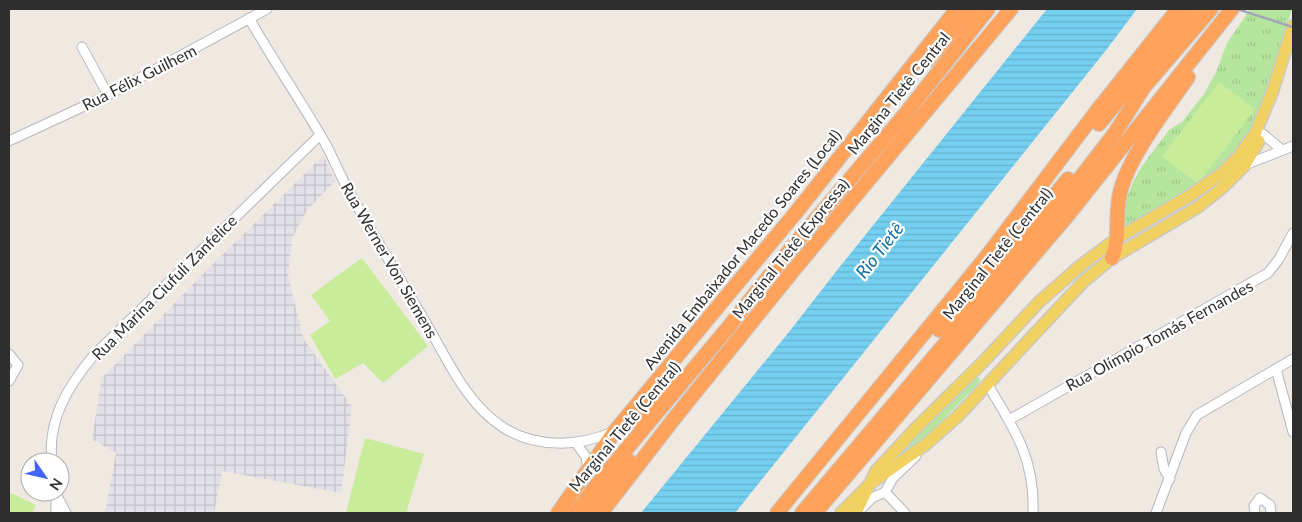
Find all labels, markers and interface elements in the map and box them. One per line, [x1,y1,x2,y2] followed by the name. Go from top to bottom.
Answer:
[843,28,953,158] street label: Margina Tietê Central
[79,40,199,114] street label: Rua Félix Guilhem
[639,125,845,373] street label: Avenida Embaixador Macedo Soares (Local)
[728,174,852,322] street label: Marginal Tietê (Expressa)
[338,179,442,341] street label: Rua Werner Von Siemens
[938,183,1056,323] street label: Marginal Tietê (Central)
[88,211,240,363] street label: Rua Marina Ciufuli Zanfelice
[850,218,908,282] water label: Rio Tietê
[1062,275,1256,394] street label: Rua Olímpio Tomás Fernandes
[564,357,684,495] street label: Marginal Tietê (Central)
[20,452,70,502] north arrow
[46,475,66,494] text: N

